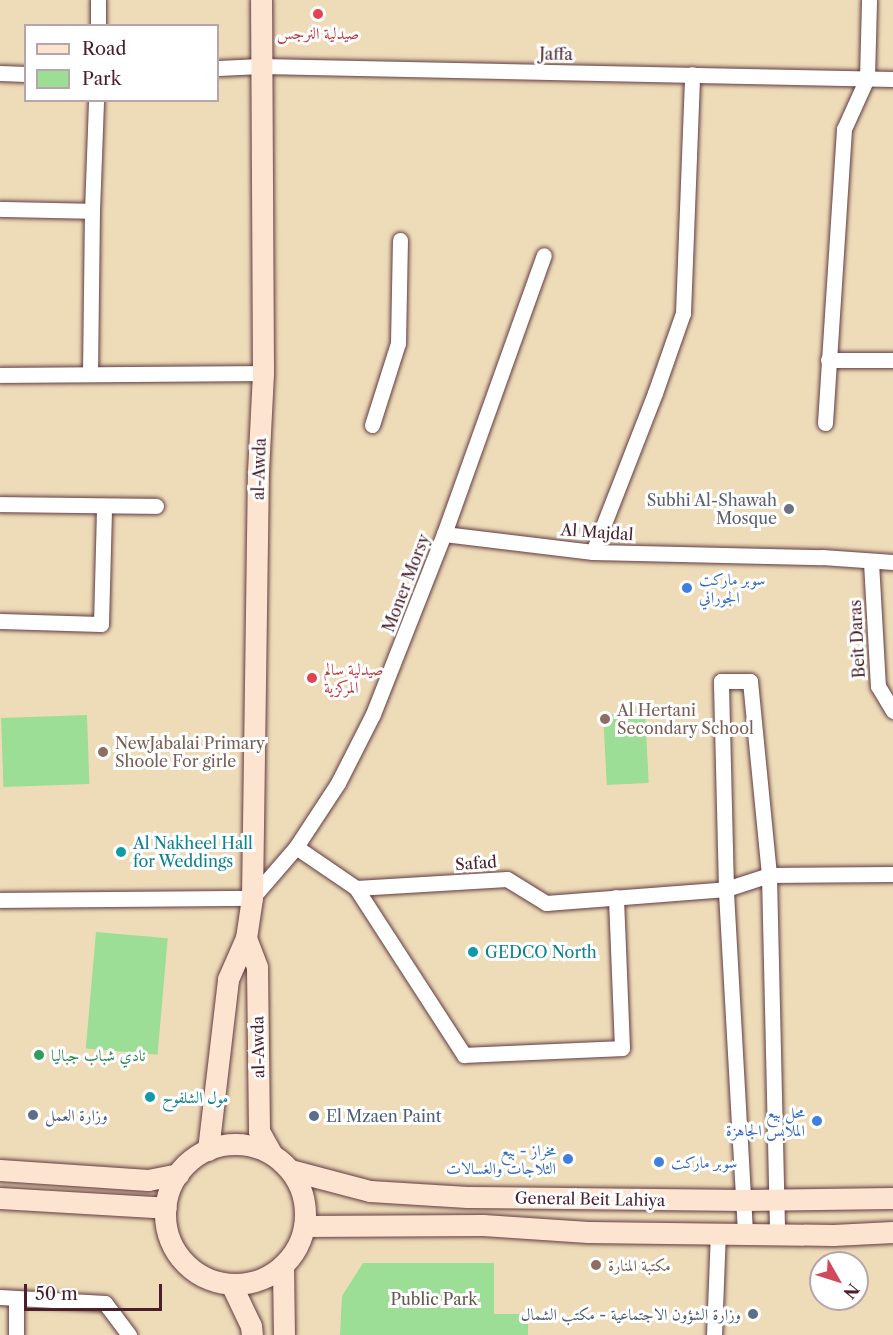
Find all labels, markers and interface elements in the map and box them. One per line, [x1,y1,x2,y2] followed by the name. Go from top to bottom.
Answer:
[311,7,325,21] marker: صيدلية النرجس
[277,23,359,43] place label: صيدلية النرجس
[24,24,219,102] legend
[82,38,127,60] text: Road
[539,44,573,64] street label: Jaffa
[82,68,121,90] text: Park
[248,438,270,500] street label: al-Awda
[646,490,777,528] place label: Subhi Al-Shawah Mosque
[782,502,796,516] marker: Subhi Al-Shawah Mosque
[560,520,634,544] street label: Al Majdal
[378,531,434,635] street label: Moner Morsy
[699,569,765,607] place label: سوبر ماركت الجوراني
[680,581,694,595] marker: سوبر ماركت الجوراني
[845,599,869,679] street label: Beit Daras
[324,659,383,697] place label: صيدلية سالم المركزية
[305,671,319,685] marker: صيدلية سالم المركزية
[617,700,754,738] place label: Al Hertani Secondary School
[598,712,612,726] marker: Al Hertani Secondary School
[115,733,265,771] place label: NewJabalai Primary Shoole For girle
[96,745,110,759] marker: NewJabalai Primary Shoole For girle
[133,833,253,871] place label: Al Nakheel Hall for Weddings
[114,845,128,859] marker: Al Nakheel Hall for Weddings
[454,852,498,874] street label: Safad
[485,942,597,962] place label: GEDCO North
[466,945,480,959] marker: GEDCO North
[248,1016,268,1078] street label: al-Awda
[51,1045,146,1065] place label: نادي شباب جباليا
[32,1048,46,1062] marker: نادي شباب جباليا
[162,1087,228,1107] place label: مول الشلفوح
[143,1090,157,1104] marker: مول الشلفوح
[726,1102,805,1140] place label: محل بيع الملابس الجاهزة
[45,1105,108,1125] place label: وزارة العمل
[326,1106,441,1126] place label: El Mzaen Paint
[26,1108,40,1122] marker: وزارة العمل
[307,1109,321,1123] marker: El Mzaen Paint
[810,1114,824,1128] marker: محل بيع الملابس الجاهزة
[446,1140,556,1178] place label: مخراز - بيع الثلاجات والغسالات
[561,1152,575,1166] marker: مخراز - بيع الثلاجات والغسالات
[671,1152,737,1172] place label: سوبر ماركت
[652,1155,666,1169] marker: سوبر ماركت
[515,1188,665,1210] street label: General Beit Lahiya
[809,1251,869,1311] north arrow
[608,1255,671,1275] place label: مكتبة المنارة
[589,1258,603,1272] marker: مكتبة المنارة
[27,1272,165,1310] scale bar
[839,1279,864,1303] text: N
[35,1283,78,1305] text: 50 m
[390,1289,478,1309] park label: Public Park
[521,1304,741,1324] place label: وزارة الشؤون الاجتماعية - مكتب الشمال
[746,1307,760,1321] marker: وزارة الشؤون الاجتماعية - مكتب الشمال

